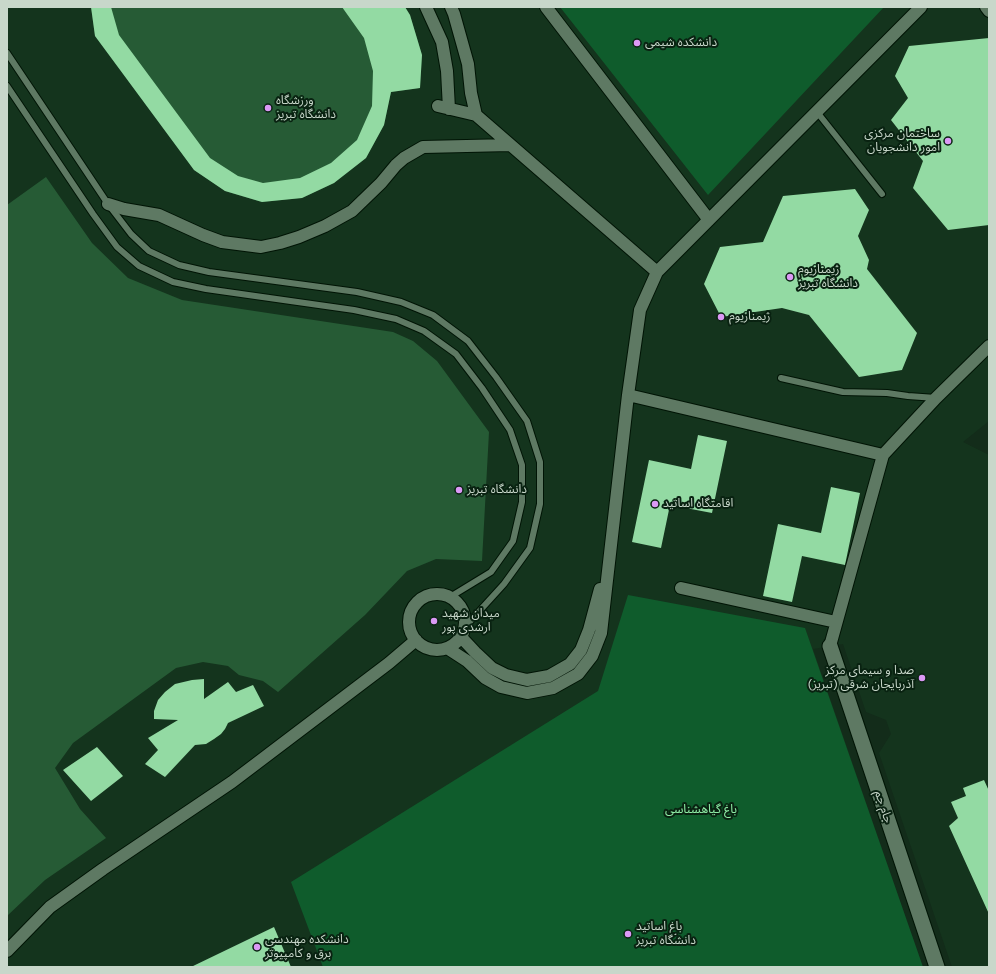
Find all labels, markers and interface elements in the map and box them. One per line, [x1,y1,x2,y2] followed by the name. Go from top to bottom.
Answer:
[645,36,717,50] place label: دانشکده شیمی
[632,38,642,48] marker: دانشکده شیمی
[276,94,336,122] place label: ورزشگاه دانشگاه تبریز
[263,103,273,113] marker: ورزشگاه دانشگاه تبریز
[864,127,940,155] place label: ساختمان مرکزی امور دانشجویان
[943,136,953,146] marker: ساختمان مرکزی امور دانشجویان
[798,263,858,291] place label: ژیمنازیوم دانشگاه تبریز
[785,272,795,282] marker: ژیمنازیوم دانشگاه تبریز
[729,310,770,324] place label: ژیمنازیوم
[716,312,726,322] marker: ژیمنازیوم
[467,483,527,497] place label: دانشگاه تبریز
[454,485,464,495] marker: دانشگاه تبریز
[663,497,733,511] place label: اقامتگاه اساتید
[650,499,660,509] marker: اقامتگاه اساتید
[442,607,500,635] place label: میدان شهید ارشدی پور
[429,616,439,626] marker: میدان شهید ارشدی پور
[808,664,914,692] place label: صدا و سیمای مرکز آذربایجان شرقی (تبریز)
[917,673,927,683] marker: صدا و سیمای مرکز آذربایجان شرقی (تبریز)
[871,789,895,825] street label: جام جم
[665,803,737,817] park label: باغ گیاهشناسی
[636,920,696,948] place label: باغ اساتید دانشگاه تبریز
[623,929,633,939] marker: باغ اساتید دانشگاه تبریز
[265,933,349,961] place label: دانشکده مهندسی برق و کامپیوتر
[252,942,262,952] marker: دانشکده مهندسی برق و کامپیوتر

